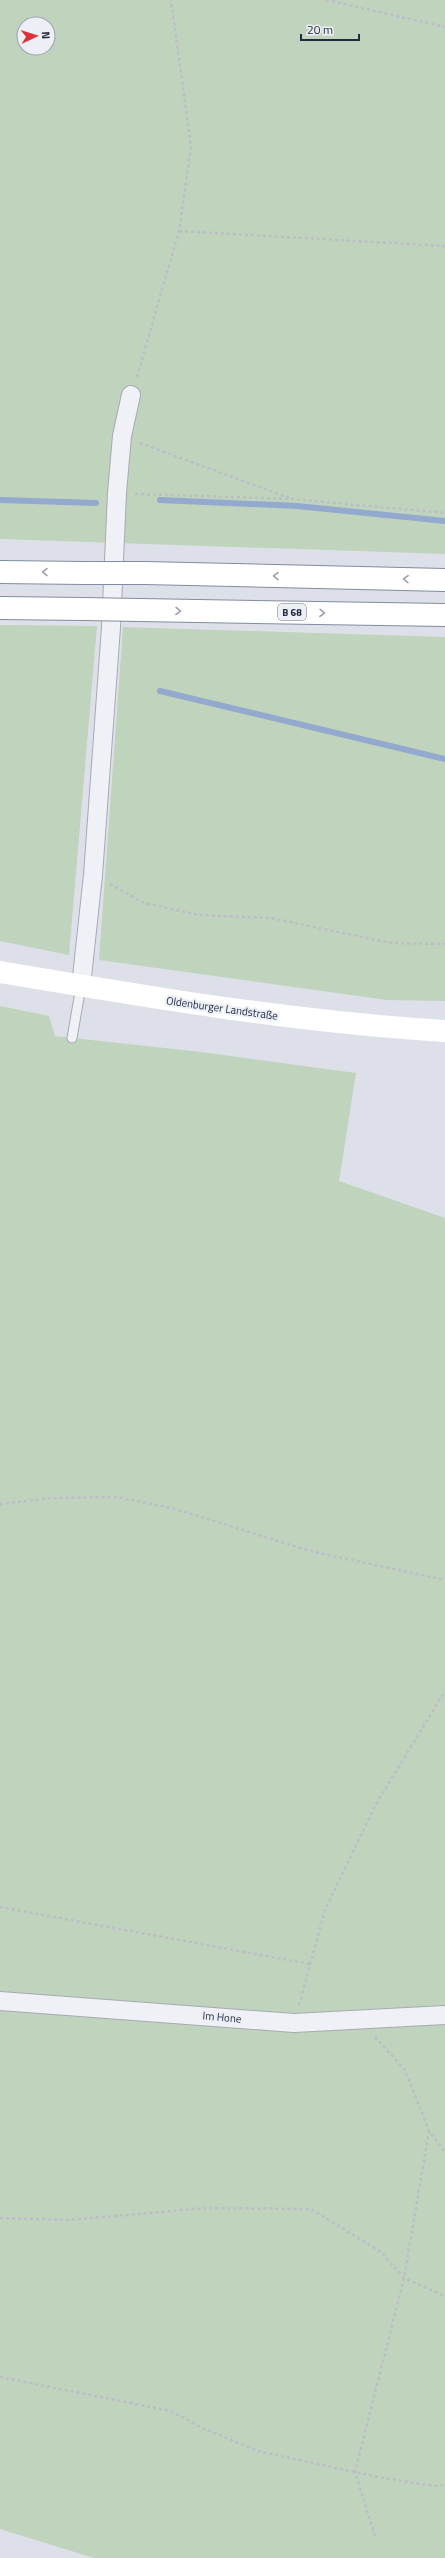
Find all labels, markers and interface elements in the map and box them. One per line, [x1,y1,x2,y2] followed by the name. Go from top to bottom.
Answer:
[16,16,56,56] north arrow
[301,16,359,42] scale bar
[307,20,333,39] text: 20 m
[38,31,54,40] text: N
[42,568,48,576] one-way arrow
[273,572,279,580] one-way arrow
[403,575,409,583] one-way arrow
[278,604,306,620] road number: B 68
[175,607,181,615] one-way arrow
[319,609,325,617] one-way arrow
[165,992,279,1024] street label: Oldenburger Landstraße
[202,2007,243,2027] street label: Im Hone

